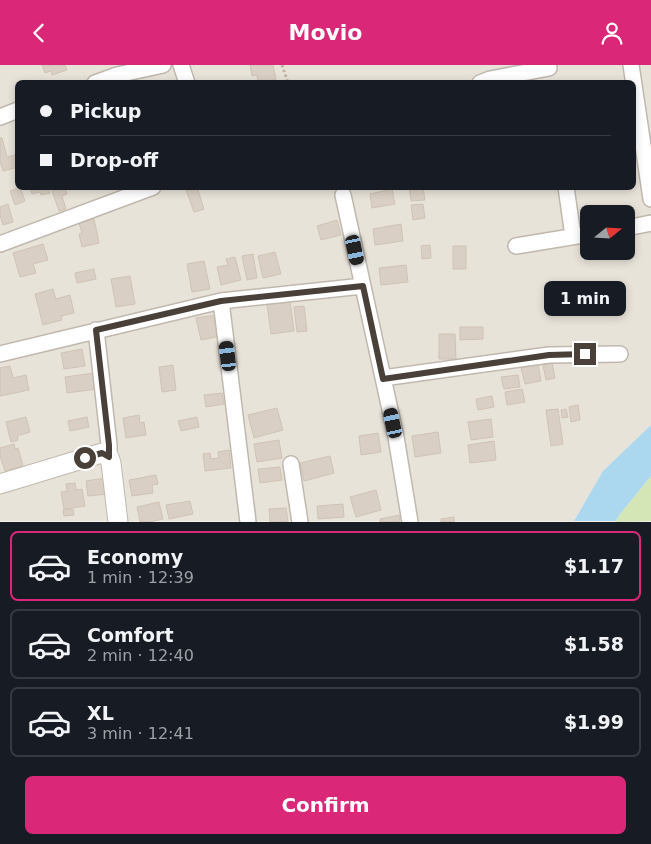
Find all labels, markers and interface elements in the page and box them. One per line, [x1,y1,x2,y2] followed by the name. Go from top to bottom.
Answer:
[25,19,53,47] icon: back
[598,19,626,47] icon: person
[288,20,363,45] text: Movio
[70,100,141,122] text: Pickup
[70,149,158,171] text: Drop-off
[580,205,635,260] north arrow
[580,205,635,260] map controls
[344,234,365,266] car
[544,281,626,317] callout: 1 min
[560,289,610,308] text: 1 min
[218,340,237,372] car
[574,343,596,365] route end
[382,407,403,439] car
[74,447,96,469] route start
[27,544,72,589] icon: car
[87,546,183,568] text: Economy
[564,555,624,577] text: $1.17
[87,568,194,587] text: 1 min · 12:39
[27,622,72,667] icon: car
[87,624,174,646] text: Comfort
[564,633,624,655] text: $1.58
[87,646,194,665] text: 2 min · 12:40
[27,700,72,745] icon: car
[87,702,114,724] text: XL
[564,711,624,733] text: $1.99
[87,724,194,743] text: 3 min · 12:41
[25,776,626,834] button: Confirm

